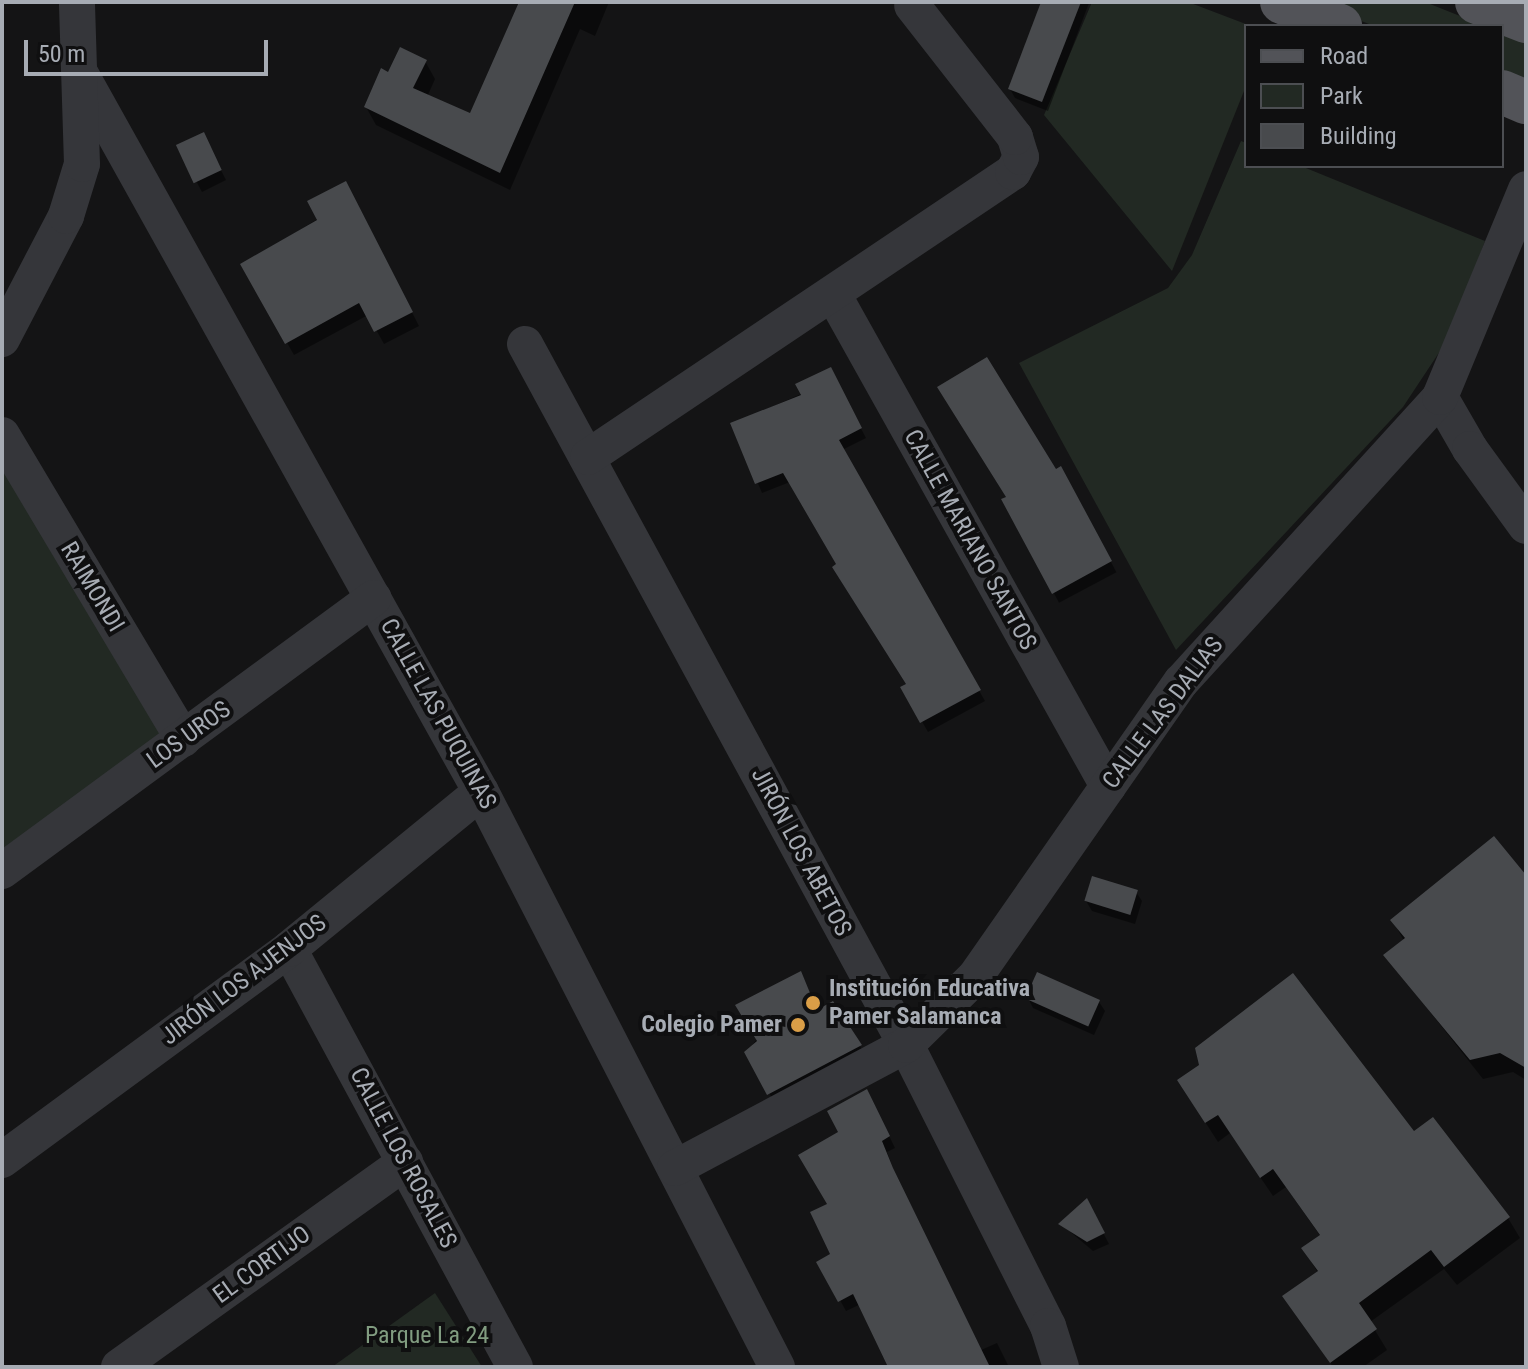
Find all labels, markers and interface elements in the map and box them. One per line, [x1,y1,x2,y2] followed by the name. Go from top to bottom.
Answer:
[28,24,272,74] scale bar
[1244,24,1504,168] legend
[38,40,85,68] text: 50 m
[1320,42,1368,70] text: Road
[1320,82,1363,110] text: Park
[1320,122,1397,150] text: Building
[897,425,1043,655] street label: CALLE MARIANO SANTOS
[54,537,130,637] street label: RAIMONDI
[374,614,502,814] street label: CALLE LAS PUQUINAS
[1097,632,1229,794] street label: CALLE LAS DALIAS
[142,695,236,775] street label: LOS UROS
[745,763,857,941] street label: JIRÓN LOS ABETOS
[156,909,332,1051] street label: JIRÓN LOS AJENJOS
[829,975,1030,1031] place label: Institución Educativa Pamer Salamanca
[804,994,822,1012] marker: Institución Educativa Pamer Salamanca
[641,1011,782,1039] place label: Colegio Pamer
[789,1016,807,1034] marker: Colegio Pamer
[343,1063,463,1253] street label: CALLE LOS ROSALES
[208,1220,316,1310] street label: EL CORTIJO
[365,1322,489,1350] park label: Parque La 24

